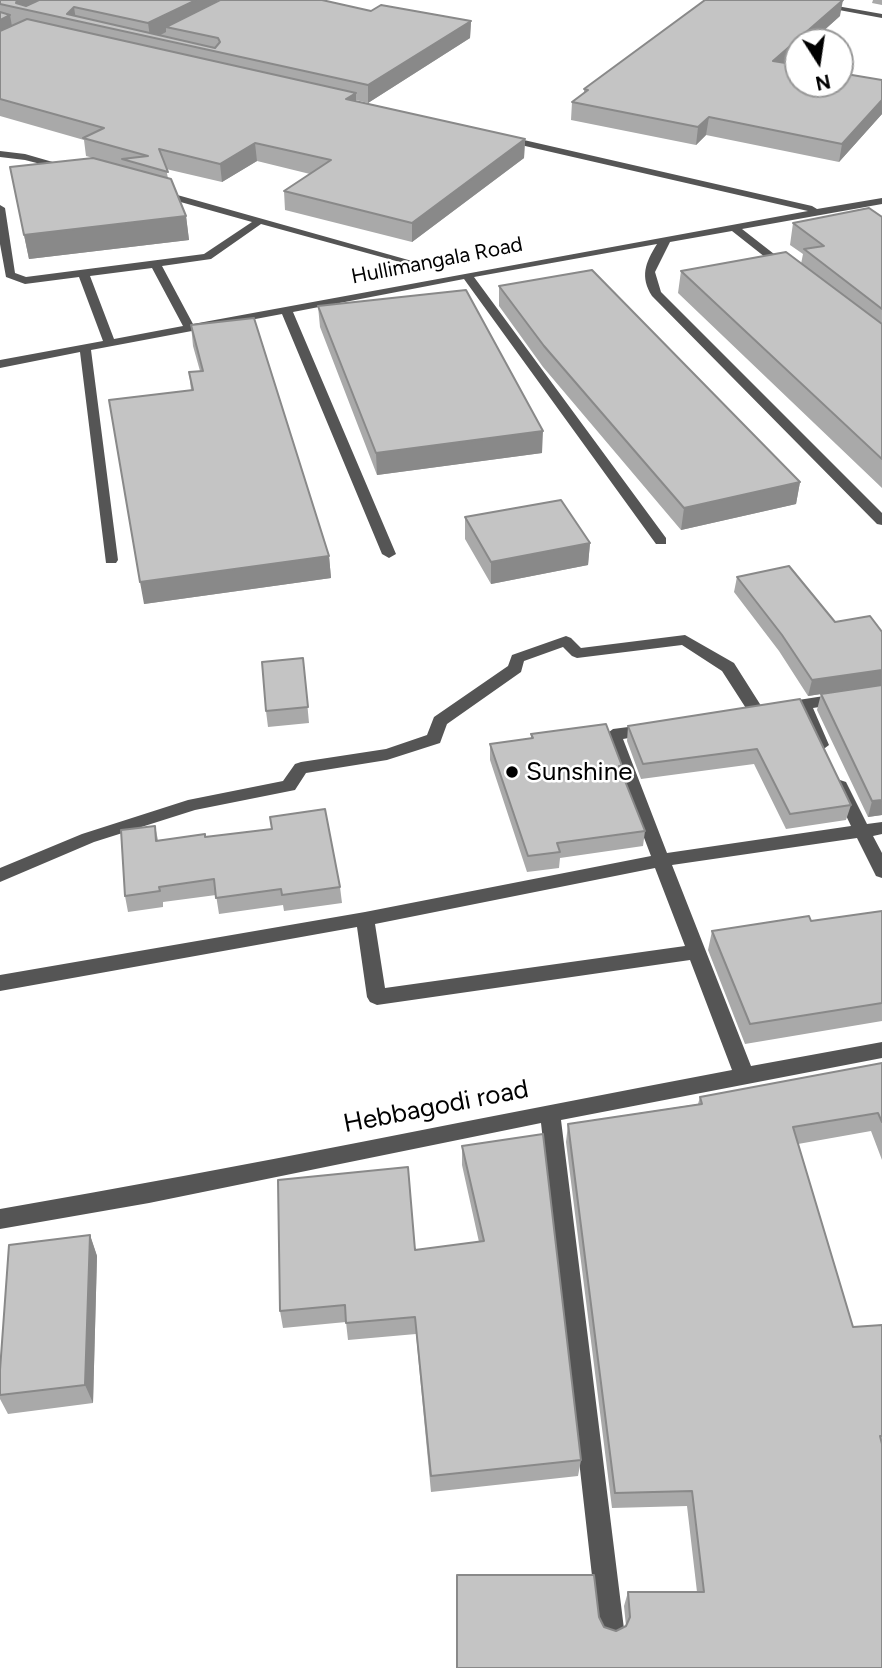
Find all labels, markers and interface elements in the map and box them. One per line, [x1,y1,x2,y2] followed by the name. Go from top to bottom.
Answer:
[784,28,854,98] north arrow
[813,69,833,95] text: N
[349,232,525,290] street label: Hullimangala Road
[526,756,632,788] place label: Sunshine
[504,764,520,780] marker: Sunshine
[341,1074,531,1140] street label: Hebbagodi road

